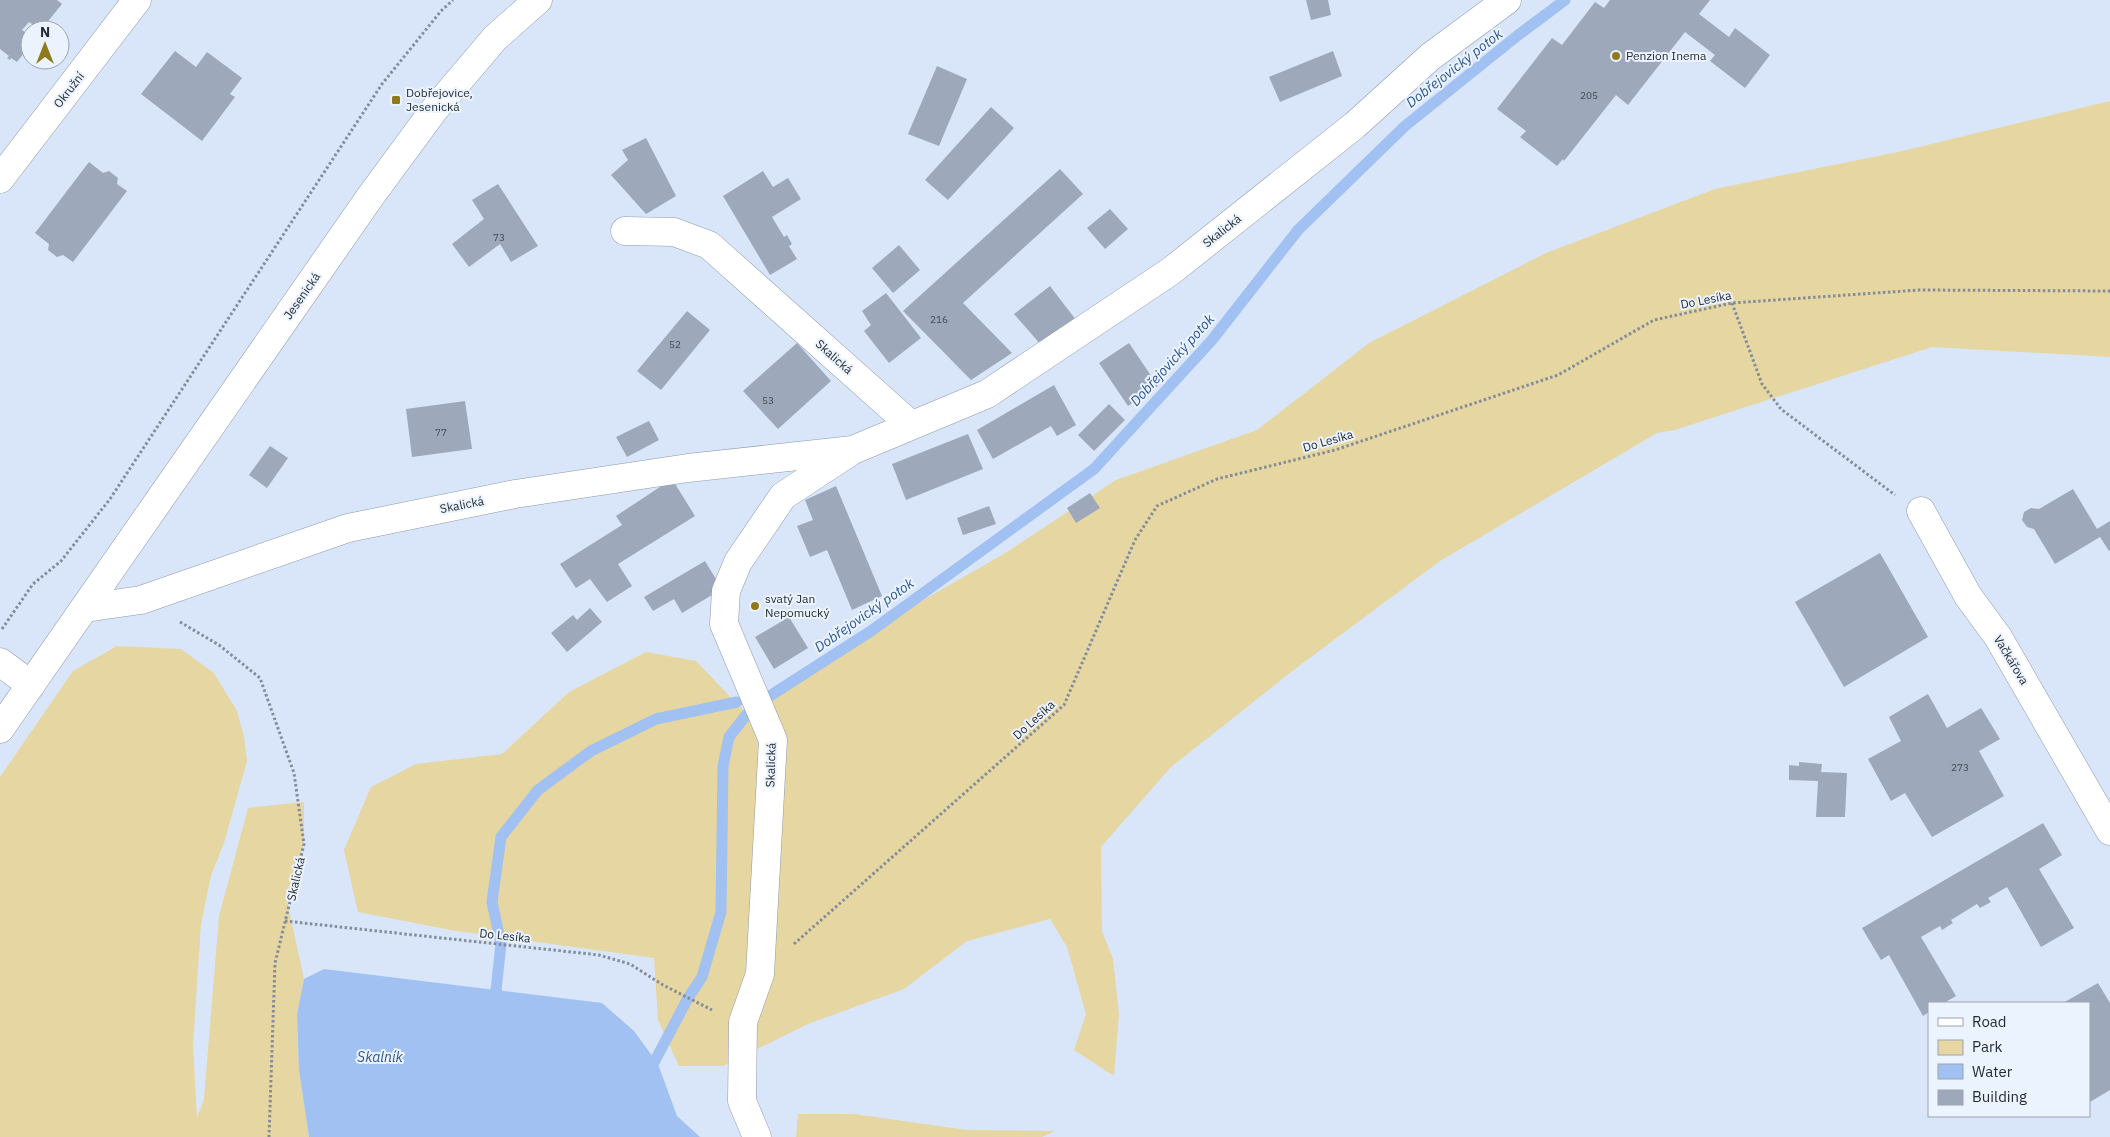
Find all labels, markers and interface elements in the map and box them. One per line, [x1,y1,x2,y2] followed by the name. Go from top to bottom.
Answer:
[20,20,70,70] north arrow
[40,23,50,41] text: N
[1402,24,1506,111] water label: Dobřejovický potok
[1626,48,1707,63] place label: Penzion Inema
[1610,50,1622,62] marker: Penzion Inema
[50,69,87,111] street label: Okružní
[406,85,473,114] place label: Dobřejovice, Jesenická
[1580,89,1598,102] house number: 205
[390,94,402,106] marker: Dobřejovice, Jesenická
[1199,211,1244,250] street label: Skalická
[493,231,505,244] house number: 73
[280,269,323,322] street label: Jesenická
[1679,287,1733,312] street label: Do Lesíka
[1126,310,1219,410] water label: Dobřejovický potok
[930,313,948,326] house number: 216
[813,336,856,378] street label: Skalická
[669,338,681,351] house number: 52
[762,394,774,407] house number: 53
[435,426,447,439] house number: 77
[1301,426,1355,455] street label: Do Lesíka
[439,493,486,516] street label: Skalická
[811,573,918,656] water label: Dobřejovický potok
[765,591,829,620] place label: svatý Jan Nepomucký
[749,600,761,612] marker: svatý Jan Nepomucký
[1991,632,2032,688] street label: Vačkářova
[1009,696,1058,742] street label: Do Lesíka
[762,742,779,788] street label: Skalická
[1951,761,1969,774] house number: 273
[283,855,308,902] street label: Skalická
[479,925,532,946] street label: Do Lesíka
[1928,1002,2090,1117] legend
[1972,1012,2007,1031] text: Road
[1972,1037,2002,1056] text: Park
[357,1048,404,1066] water label: Skalník
[1972,1062,2013,1081] text: Water
[1972,1087,2027,1106] text: Building

